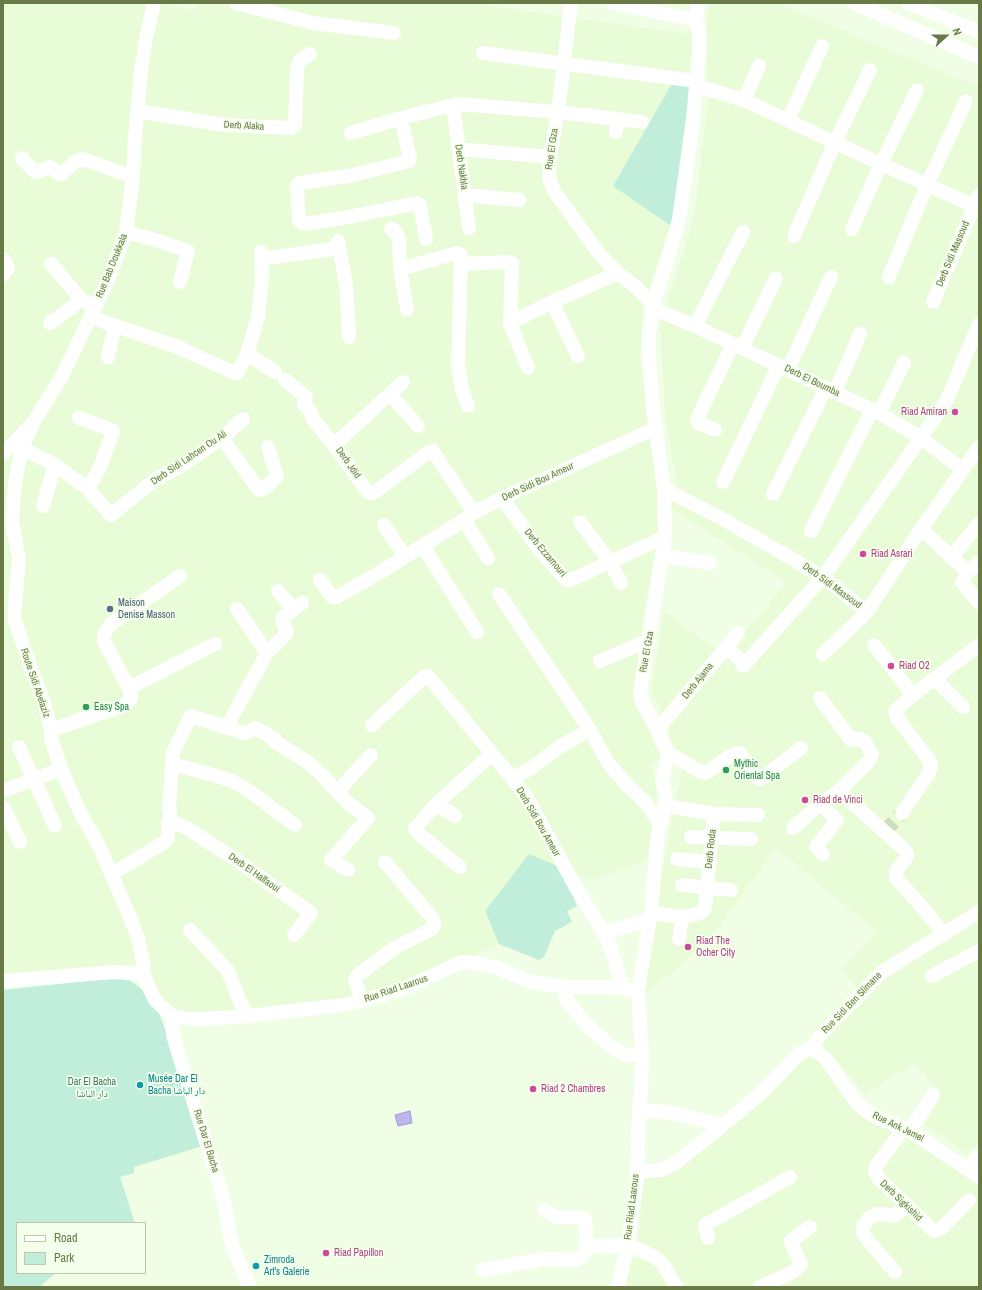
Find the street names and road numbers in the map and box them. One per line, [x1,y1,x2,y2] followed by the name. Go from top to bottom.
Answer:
[223,119,265,133] street label: Derb Alaka
[543,127,561,171] street label: Rue El Gza
[452,144,470,190] street label: Derb Nakhla
[934,219,972,289] street label: Derb Sidi Massoud
[94,232,130,300] street label: Rue Bab Doukkala
[782,362,842,400] street label: Derb El Boumba
[149,428,229,488] street label: Derb Sidi Lahcen Ou Ali
[333,445,363,481] street label: Derb Jdid
[500,460,576,504] street label: Derb Sidi Bou Ameur
[521,526,569,580] street label: Derb Ezzamouri
[800,561,864,611] street label: Derb Sidi Massoud
[637,630,657,674] street label: Rue El Gza
[18,647,52,719] street label: Route Sidi Abelaziz
[680,660,716,702] street label: Derb Ajama
[513,785,563,859] street label: Derb Sidi Bou Ameur
[703,829,719,869] street label: Derb Roda
[226,851,282,895] street label: Derb El Halfaoui
[820,970,884,1036] street label: Rue Sidi Ben Slimane
[363,972,429,1006] street label: Rue Riad Laarous
[191,1108,221,1174] street label: Rue Dar El Bacha
[870,1109,926,1145] street label: Rue Ank Jemel
[622,1173,642,1241] street label: Rue Riad Laarous
[877,1178,925,1224] street label: Derb Sigkishid

